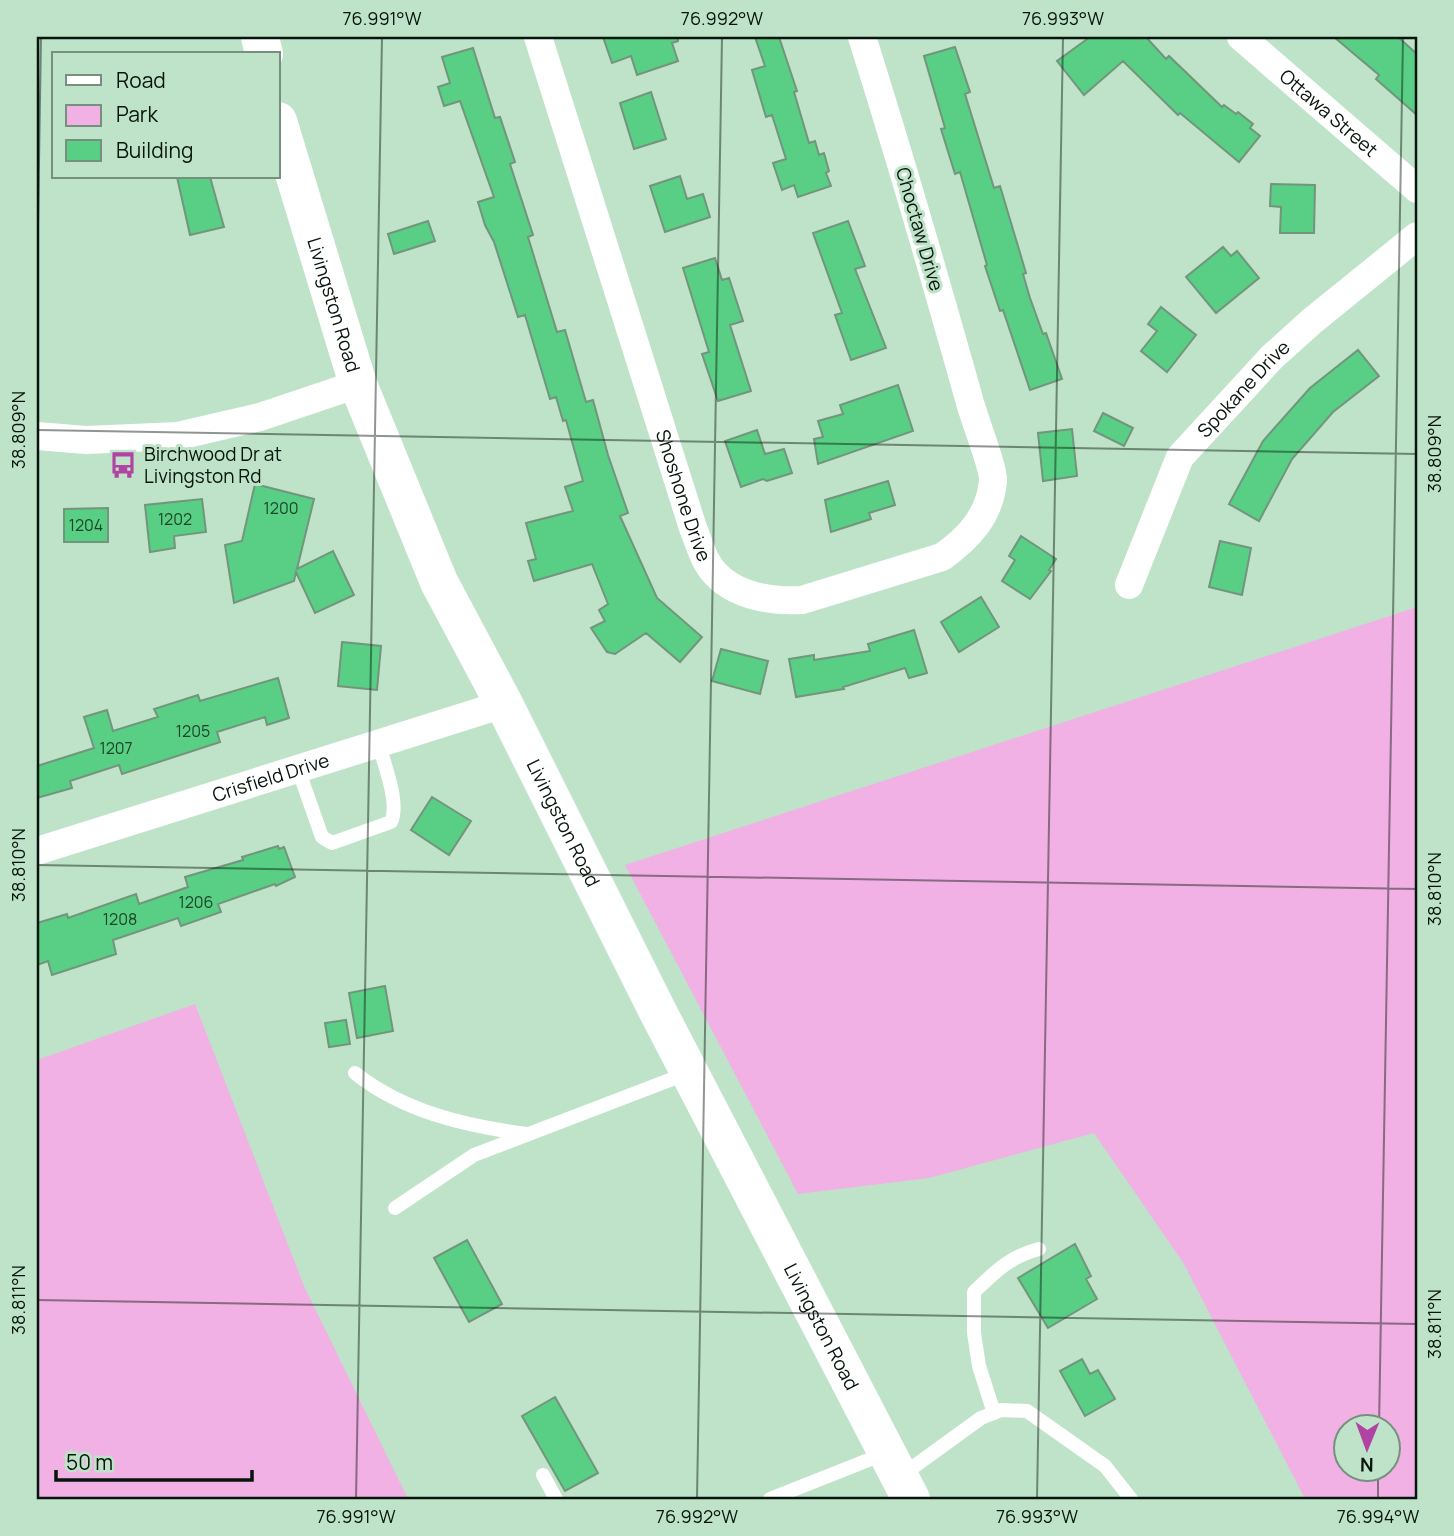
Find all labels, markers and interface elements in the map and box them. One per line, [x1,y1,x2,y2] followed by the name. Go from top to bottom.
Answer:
[342,6,422,30] text: 76.991°W
[681,6,763,30] text: 76.992°W
[1022,6,1104,30] text: 76.993°W
[52,52,280,178] legend
[1274,63,1384,163] street label: Ottawa Street
[116,66,166,94] text: Road
[116,100,158,128] text: Park
[116,136,193,164] text: Building
[890,164,950,294] street label: Choctaw Drive
[301,234,367,375] street label: Livingston Road
[1191,334,1295,443] street label: Spokane Drive
[6,391,30,469] text: 38.809°N
[1422,415,1446,493] text: 38.809°N
[650,426,718,566] street label: Shoshone Drive
[144,441,282,489] place label: Birchwood Dr at Livingston Rd
[108,450,138,480] bus stop icon: Birchwood Dr at Livingston Rd
[264,497,298,519] house number: 1200
[158,508,192,530] house number: 1202
[69,514,103,536] house number: 1204
[176,720,210,742] house number: 1205
[99,737,133,759] house number: 1207
[209,747,333,808] street label: Crisfield Drive
[521,755,606,891] street label: Livingston Road
[6,828,30,902] text: 38.810°N
[1422,852,1446,926] text: 38.810°N
[178,891,214,913] house number: 1206
[103,908,137,930] house number: 1208
[778,1259,865,1395] street label: Livingston Road
[6,1265,30,1335] text: 38.811°N
[1422,1289,1446,1359] text: 38.811°N
[1332,1414,1402,1484] north arrow
[56,1438,252,1482] scale bar
[66,1448,113,1476] text: 50 m
[1360,1452,1374,1478] text: N
[316,1504,396,1528] text: 76.991°W
[656,1504,738,1528] text: 76.992°W
[996,1504,1078,1528] text: 76.993°W
[1337,1504,1419,1528] text: 76.994°W

